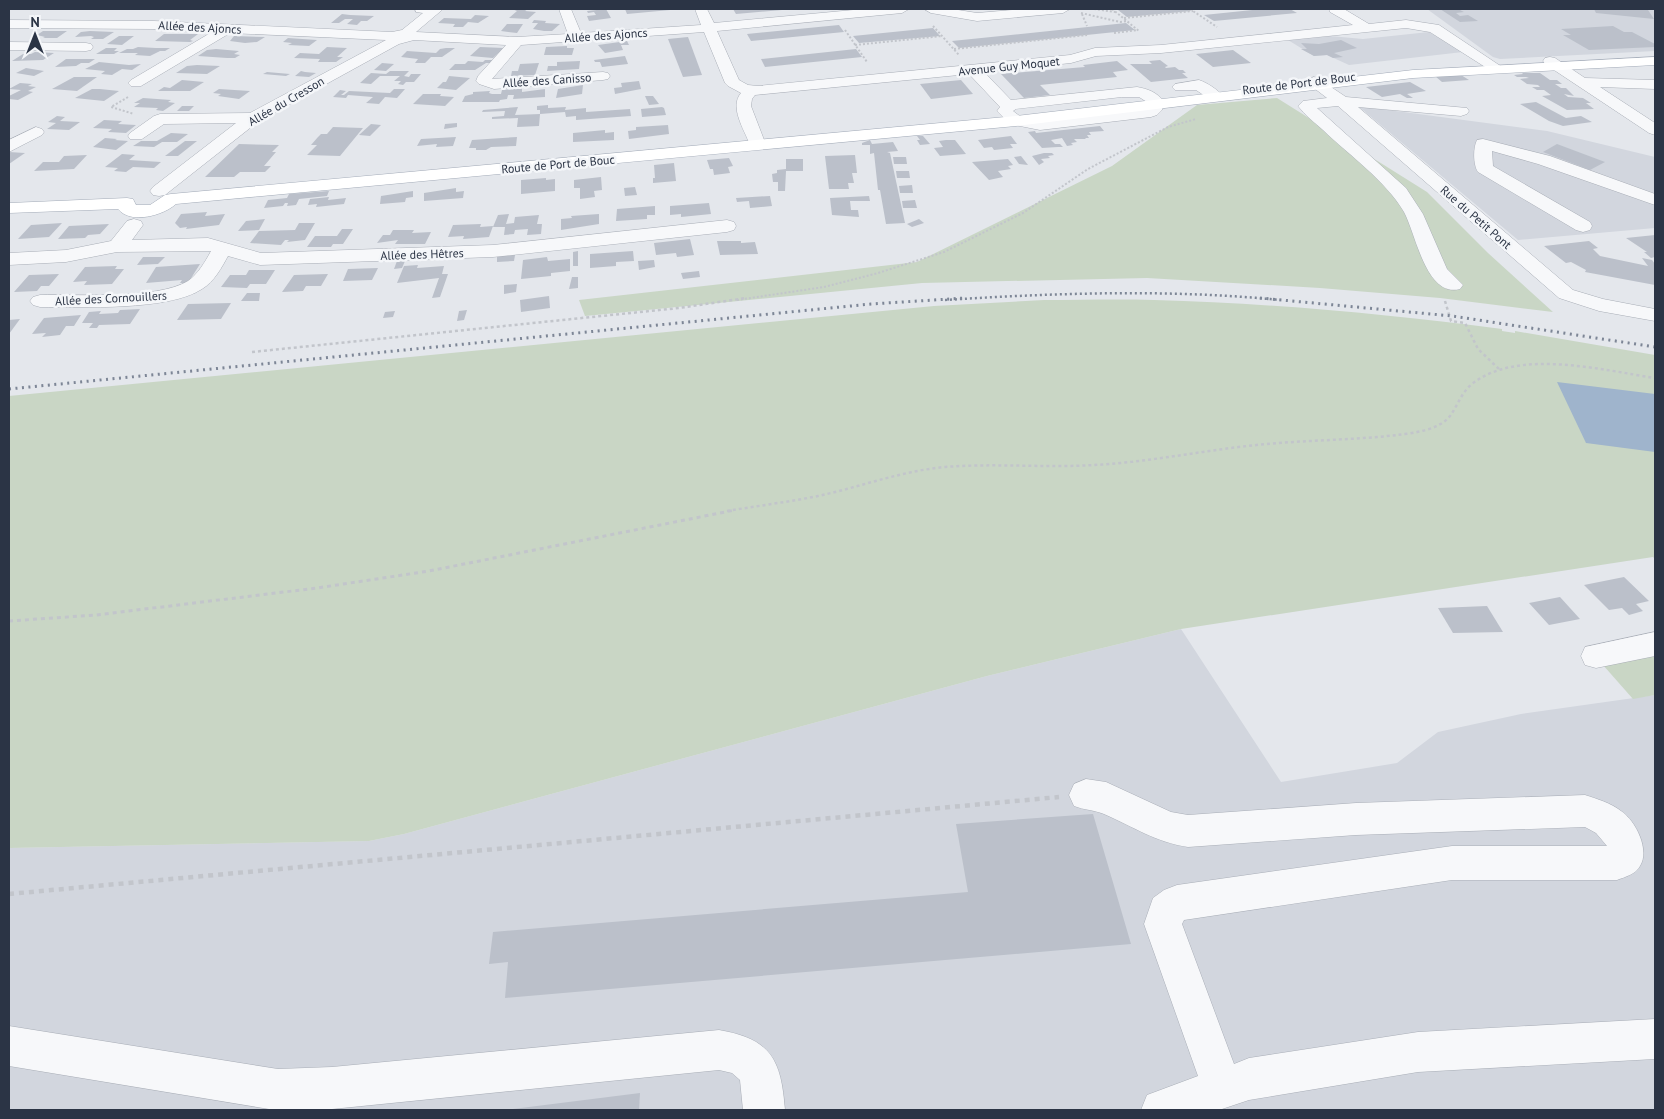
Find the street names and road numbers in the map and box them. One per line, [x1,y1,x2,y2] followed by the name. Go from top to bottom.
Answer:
[158,17,242,37] street label: Allée des Ajoncs
[564,25,648,45] street label: Allée des Ajoncs
[958,53,1060,79] street label: Avenue Guy Moquet
[502,69,592,91] street label: Allée des Canisso
[1242,69,1357,97] street label: Route de Port de Bouc
[245,73,327,129] street label: Allée du Cresson
[501,152,616,176] street label: Route de Port de Bouc
[1437,182,1515,252] street label: Rue du Petit Pont
[380,245,464,263] street label: Allée des Hêtres
[55,288,167,308] street label: Allée des Cornouillers

